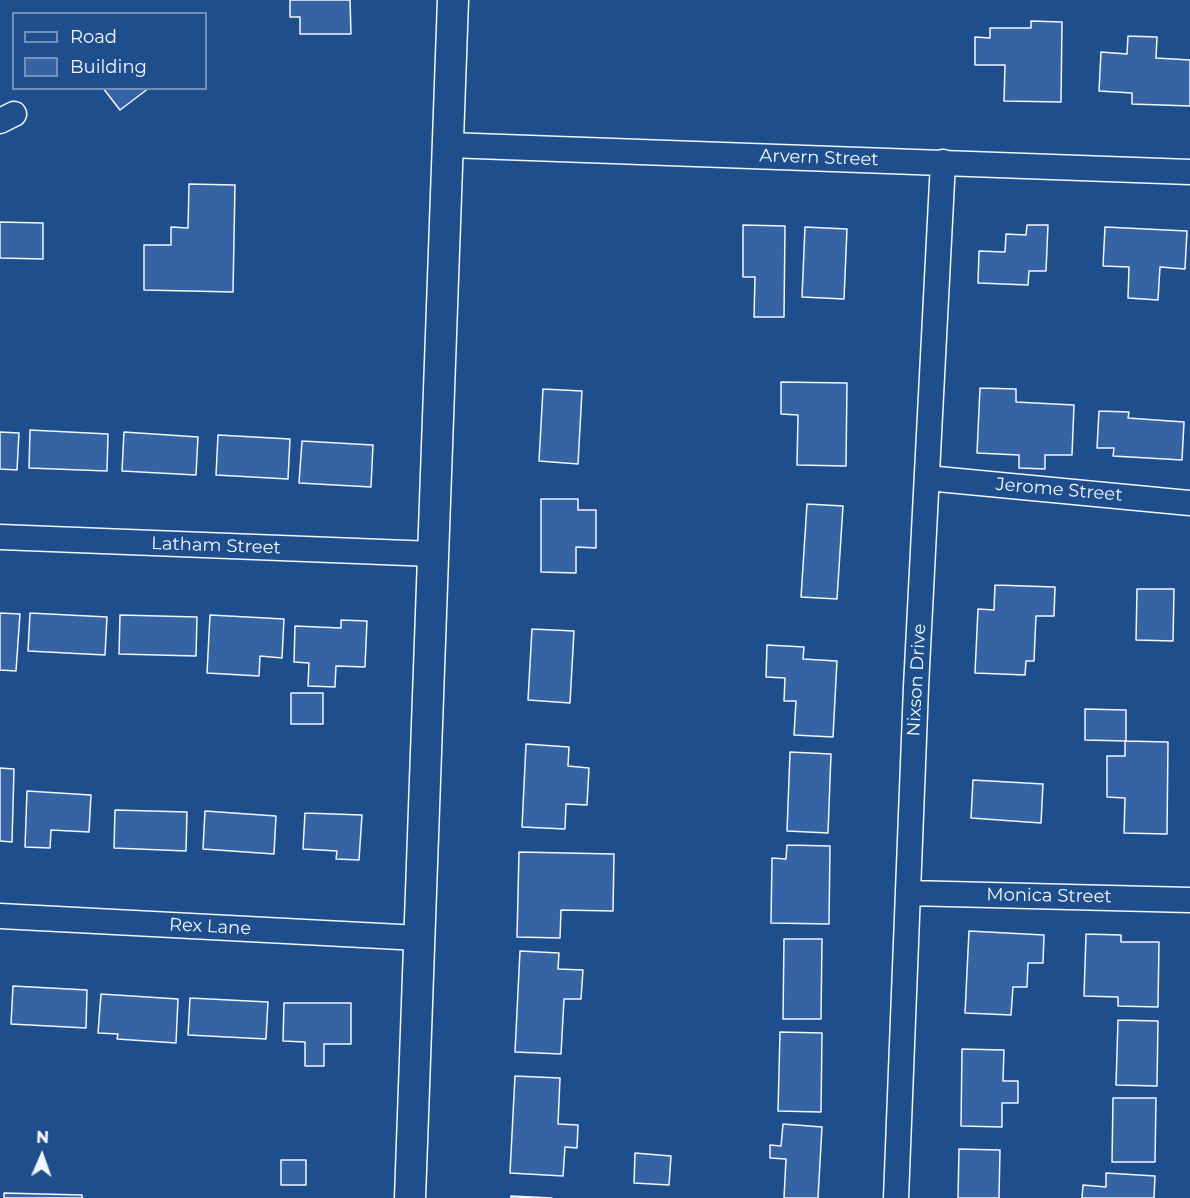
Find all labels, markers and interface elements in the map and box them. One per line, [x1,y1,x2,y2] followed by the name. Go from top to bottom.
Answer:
[12,12,207,90] legend
[70,26,117,48] text: Road
[70,56,147,78] text: Building
[759,145,879,171] street label: Arvern Street
[995,474,1123,506] street label: Jerome Street
[151,533,281,559] street label: Latham Street
[903,623,931,737] street label: Nixson Drive
[986,884,1112,908] street label: Monica Street
[168,914,252,940] street label: Rex Lane
[12,1126,72,1186] north arrow
[36,1128,49,1147] text: N

